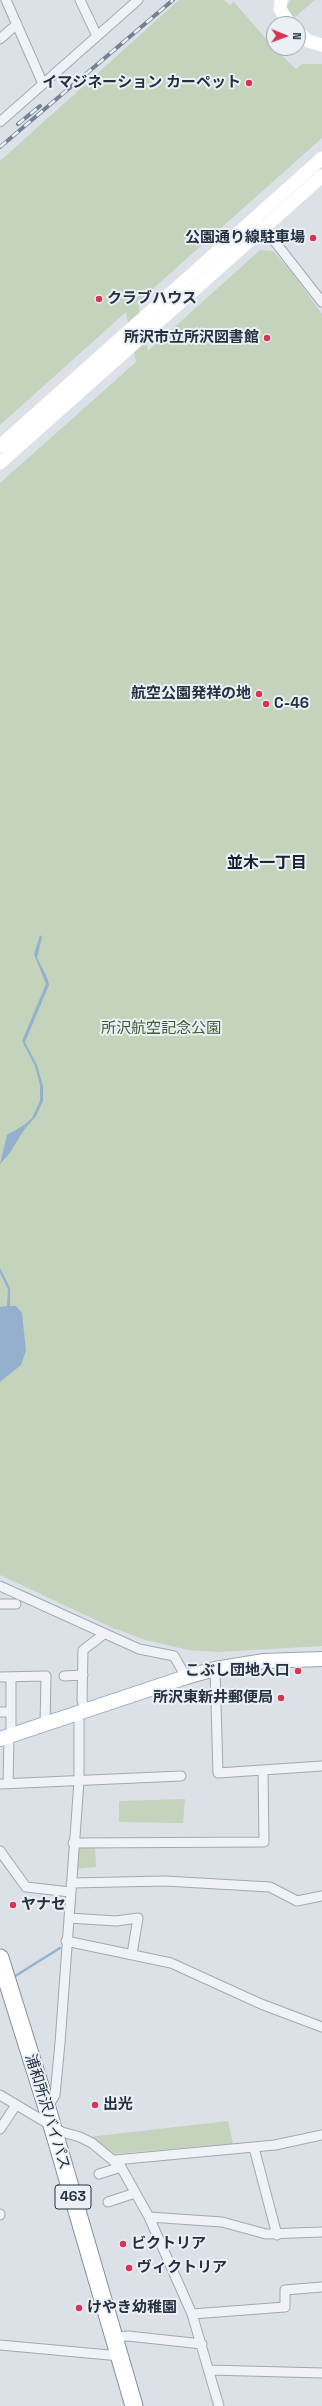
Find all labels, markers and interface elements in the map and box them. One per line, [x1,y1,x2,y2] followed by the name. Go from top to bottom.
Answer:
[266,16,306,56] north arrow
[290,32,304,40] text: N
[42,74,241,92] place label: イマジネーション カーペット
[244,78,254,88] marker: イマジネーション カーペット
[185,229,305,247] place label: 公園通り線駐車場
[308,233,318,243] marker: 公園通り線駐車場
[107,290,197,308] place label: クラブハウス
[94,294,104,304] marker: クラブハウス
[124,329,259,347] place label: 所沢市立所沢図書館
[262,333,272,343] marker: 所沢市立所沢図書館
[131,685,251,703] place label: 航空公園発祥の地
[254,689,264,699] marker: 航空公園発祥の地
[274,695,309,713] place label: C-46
[261,699,271,709] marker: C-46
[227,854,307,874] district label: 並木一丁目
[101,1020,221,1038] park label: 所沢航空記念公園
[185,1662,290,1680] place label: こぶし団地入口
[293,1666,303,1676] marker: こぶし団地入口
[153,1689,273,1707] place label: 所沢東新井郵便局
[276,1693,286,1703] marker: 所沢東新井郵便局
[21,1896,66,1914] place label: ヤナセ
[8,1900,18,1910] marker: ヤナセ
[21,2052,73,2172] street label: 浦和所沢バイパス
[103,2096,133,2114] place label: 出光
[90,2100,100,2110] marker: 出光
[55,2185,91,2209] road number: 463
[131,2235,206,2253] place label: ビクトリア
[118,2239,128,2249] marker: ビクトリア
[137,2259,227,2277] place label: ヴィクトリア
[124,2263,134,2273] marker: ヴィクトリア
[87,2299,177,2317] place label: けやき幼稚園
[74,2303,84,2313] marker: けやき幼稚園

